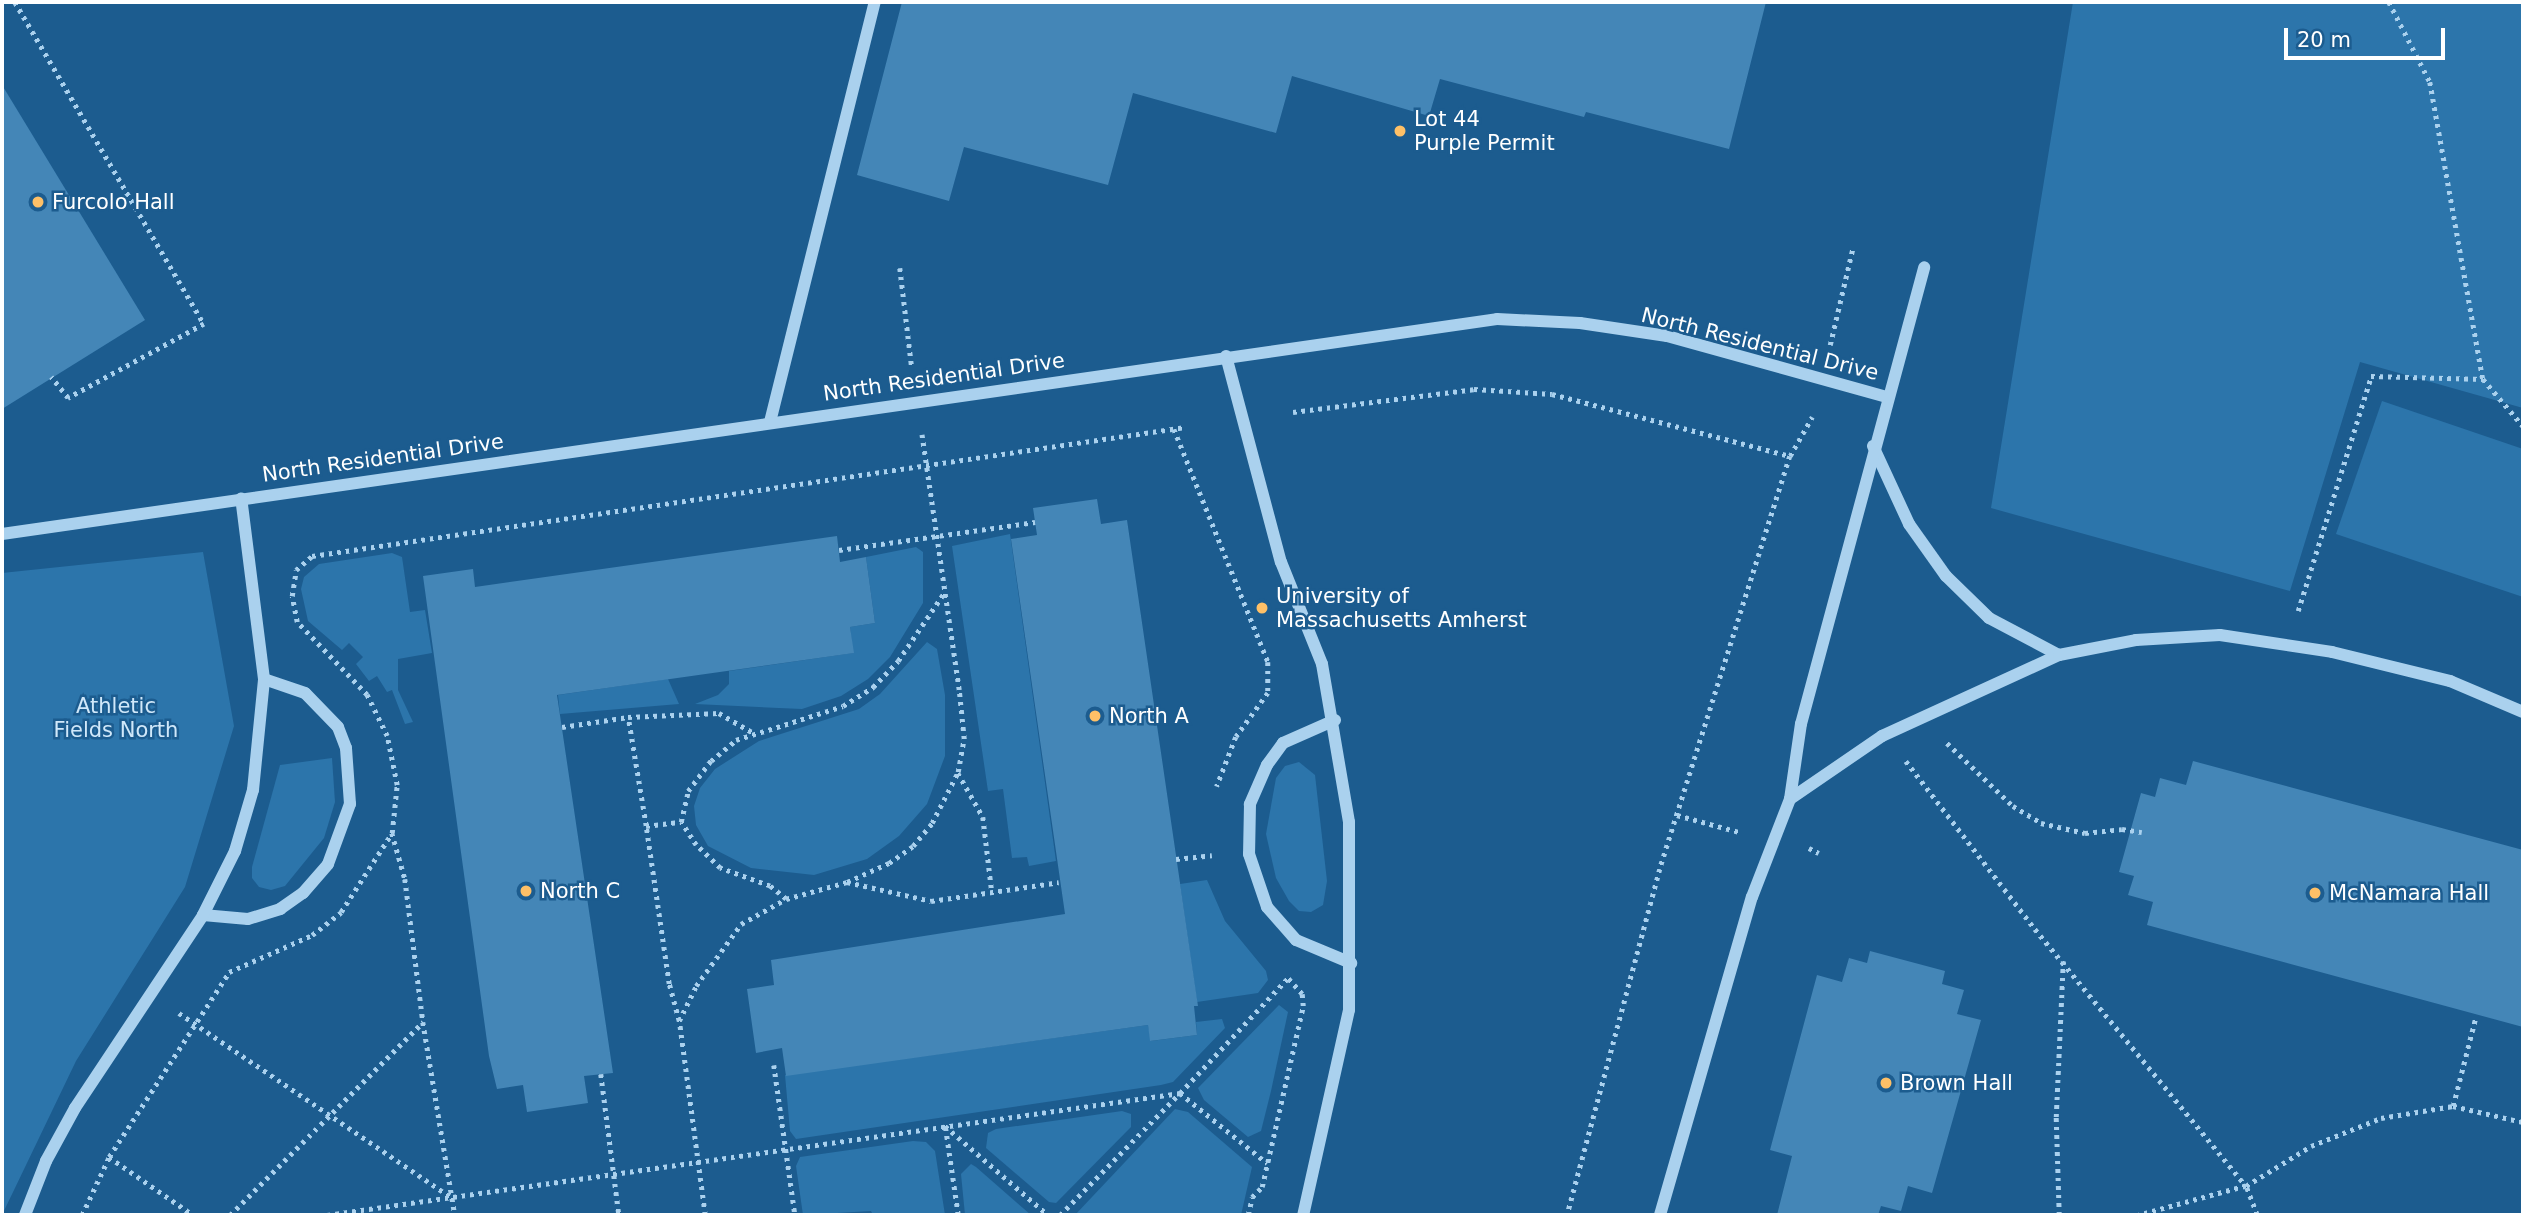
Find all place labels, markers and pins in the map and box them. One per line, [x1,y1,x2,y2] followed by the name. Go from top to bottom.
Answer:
[1414,106,1555,156] place label: Lot 44 Purple Permit
[1392,123,1408,139] marker: Lot 44 Purple Permit
[52,189,174,215] place label: Furcolo Hall
[30,194,46,210] marker: Furcolo Hall
[1276,583,1527,633] place label: University of Massachusetts Amherst
[1254,600,1270,616] marker: University of Massachusetts Amherst
[1109,703,1189,729] place label: North A
[1087,708,1103,724] marker: North A
[540,878,620,904] place label: North C
[2329,880,2489,906] place label: McNamara Hall
[518,883,534,899] marker: North C
[2307,885,2323,901] marker: McNamara Hall
[1900,1070,2013,1096] place label: Brown Hall
[1878,1075,1894,1091] marker: Brown Hall

